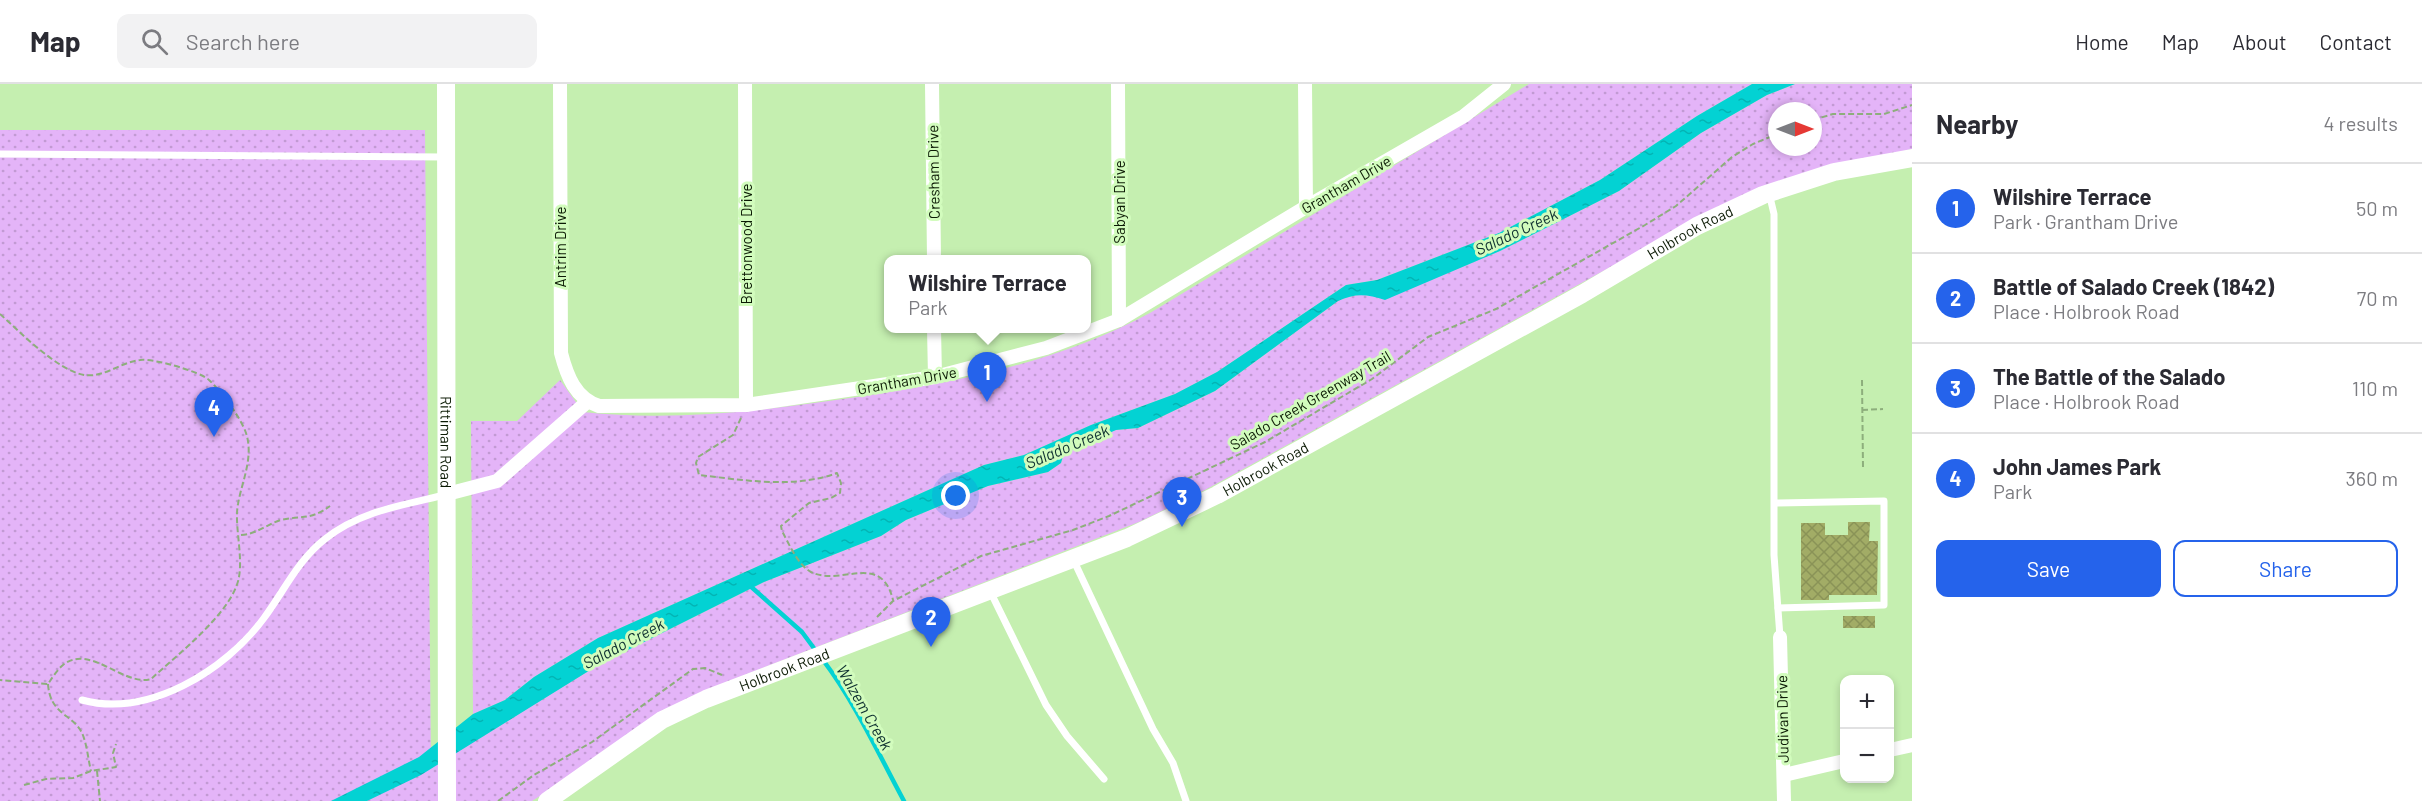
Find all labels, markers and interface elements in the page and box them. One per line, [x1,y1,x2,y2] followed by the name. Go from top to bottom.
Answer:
[117,14,537,68] search box
[30,24,81,58] text: Map
[138,25,171,58] icon: search
[186,28,300,54] text: Search here
[2075,29,2129,54] text: Home
[2162,29,2199,54] text: Map
[2232,29,2287,54] text: About
[2320,29,2392,54] text: Contact
[1768,102,1822,156] north arrow
[1936,108,2018,139] text: Nearby
[2323,111,2398,135] text: 4 results
[923,125,943,219] street label: Cresham Drive
[1298,151,1394,217] street label: Grantham Drive
[1110,160,1128,244] street label: Sabyan Drive
[737,183,755,305] street label: Brettonwood Drive
[1993,183,2152,209] text: Wilshire Terrace
[1952,196,1959,220] text: 1
[2356,196,2398,220] text: 50 m
[1644,202,1736,263] street label: Holbrook Road
[1472,204,1561,258] water label: Salado Creek
[551,207,569,287] street label: Antrim Drive
[1993,209,2178,233] text: Park · Grantham Drive
[884,255,1091,333] popup
[908,269,1067,295] text: Wilshire Terrace
[1993,273,2274,299] text: Battle of Salado Creek (1842)
[1950,286,1961,310] text: 2
[2357,286,2398,310] text: 70 m
[908,295,948,319] text: Park
[1993,299,2180,323] text: Place · Holbrook Road
[1226,347,1394,453] street label: Salado Creek Greenway Trail
[968,352,1006,402] pin: 1
[856,362,958,398] street label: Grantham Drive
[1993,363,2226,389] text: The Battle of the Salado
[1950,376,1961,400] text: 3
[2352,376,2398,400] text: 110 m
[194,388,234,437] pin: 4
[1993,389,2180,413] text: Place · Holbrook Road
[437,396,456,488] street label: Rittiman Road
[1022,420,1112,472] water label: Salado Creek
[1219,438,1311,499] street label: Holbrook Road
[1993,453,2161,479] text: John James Park
[1949,466,1962,490] text: 4
[2346,466,2398,490] text: 360 m
[1162,478,1202,527] pin: 3
[1993,479,2032,503] text: Park
[941,481,970,510] your location
[1936,540,2161,597] button: Save
[2173,540,2398,597] button: Share
[912,598,950,647] pin: 2
[579,614,667,672] water label: Salado Creek
[736,644,832,695] street label: Holbrook Road
[833,661,897,753] water label: Walzem Creek
[1772,675,1792,763] street label: Judivan Drive
[1840,675,1894,783] map controls
[1840,675,1894,729] button: +
[1840,729,1894,783] button: −

